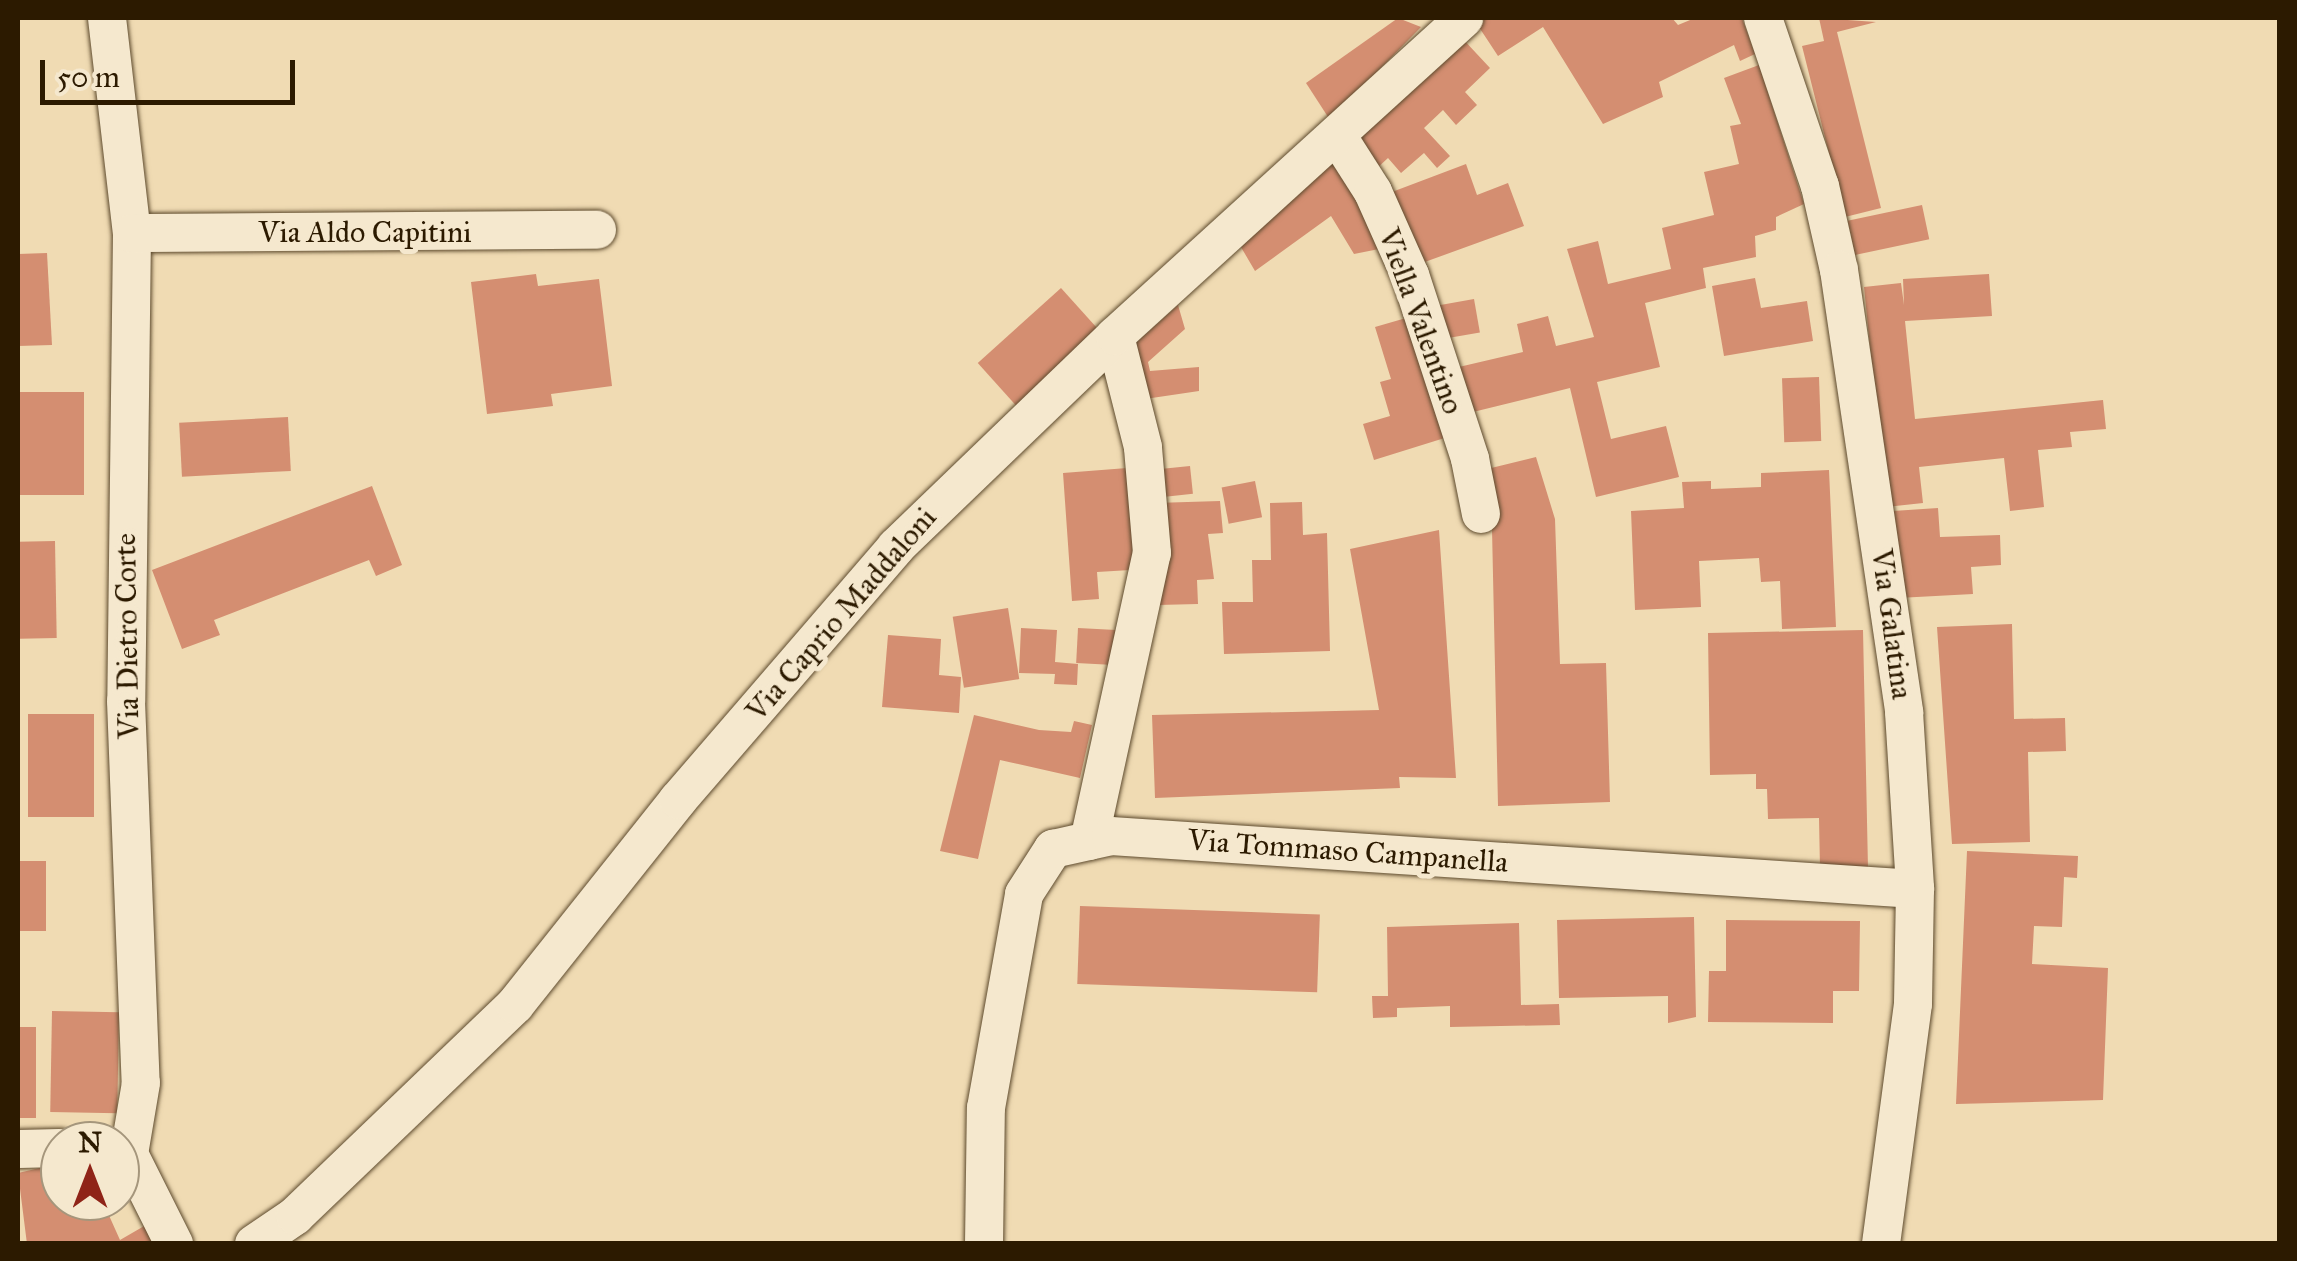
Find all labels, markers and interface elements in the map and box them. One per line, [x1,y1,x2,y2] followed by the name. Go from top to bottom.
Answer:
[45,40,300,102] scale bar
[57,59,120,95] text: 50 m
[259,214,471,250] street label: Via Aldo Capitini
[1371,223,1471,419] street label: Viella Valentino
[738,500,944,728] street label: Via Caprio Maddaloni
[107,533,147,739] street label: Via Dietro Corte
[1864,547,1920,701] street label: Via Galatina
[1187,822,1509,880] street label: Via Tommaso Campanella
[40,1121,140,1221] north arrow
[78,1125,102,1160] text: N

